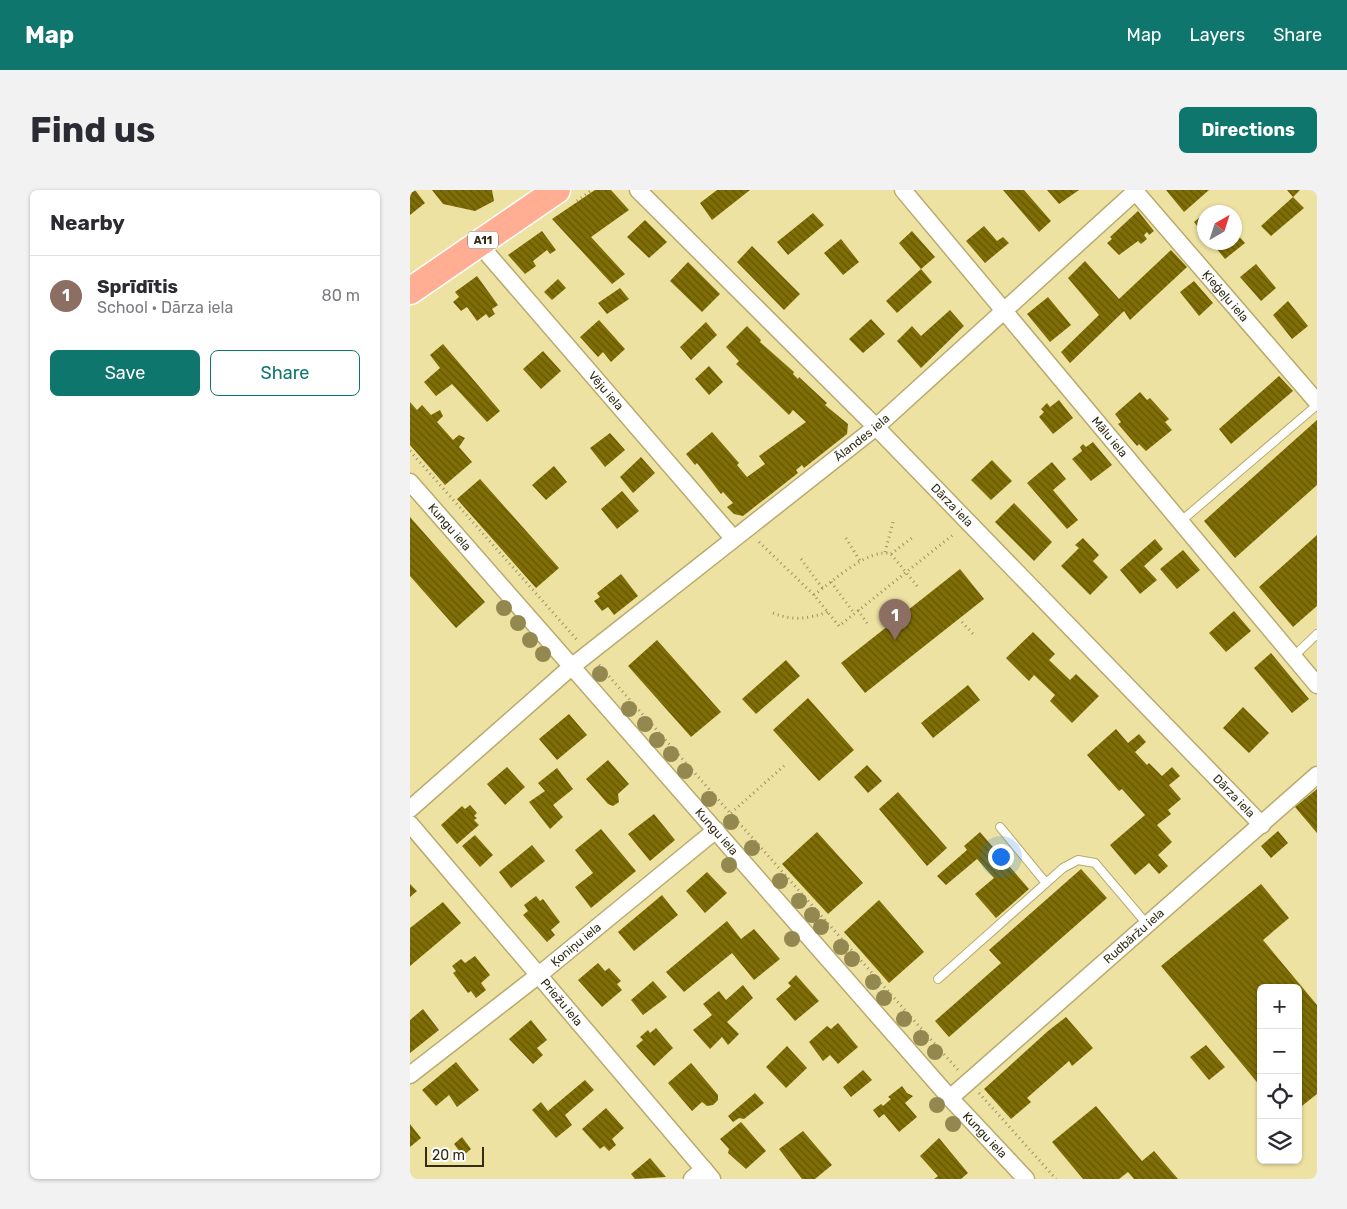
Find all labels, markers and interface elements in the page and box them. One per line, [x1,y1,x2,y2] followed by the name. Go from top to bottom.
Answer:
[25,21,74,49] text: Map
[1127,24,1162,46] text: Map
[1190,24,1245,46] text: Layers
[1273,24,1322,46] text: Share
[1179,107,1317,153] button: Directions
[30,109,155,151] text: Find us
[1197,205,1242,250] north arrow
[50,210,125,235] text: Nearby
[468,232,498,248] road number: A11
[1200,268,1251,324] street label: Ķieģeļu iela
[97,275,178,298] text: Sprīdītis
[62,286,70,305] text: 1
[322,286,360,305] text: 80 m
[97,298,233,317] text: School · Dārza iela
[50,350,200,396] button: Save
[210,350,360,396] button: Share
[585,369,626,413] street label: Vēju iela
[831,411,892,464] street label: Ālandes iela
[1089,414,1130,460] street label: Mālu iela
[928,481,976,530] street label: Dārza iela
[425,501,474,554] street label: Kungu iela
[879,599,911,640] pin: 1
[1210,772,1258,820] street label: Dārza iela
[692,805,741,858] street label: Kungu iela
[988,844,1014,870] your location
[1101,906,1167,967] street label: Rudbāržu iela
[548,920,604,969] street label: Ķoniņu iela
[538,976,586,1029] street label: Priežu iela
[1257,984,1302,1164] map controls
[1257,984,1302,1029] button: +
[1257,1029,1302,1074] button: −
[1257,1074,1302,1119] button: locate
[960,1109,1010,1161] street label: Kungu iela
[1257,1119,1302,1164] button: layers
[425,1144,484,1167] scale bar
[432,1147,465,1164] text: 20 m

